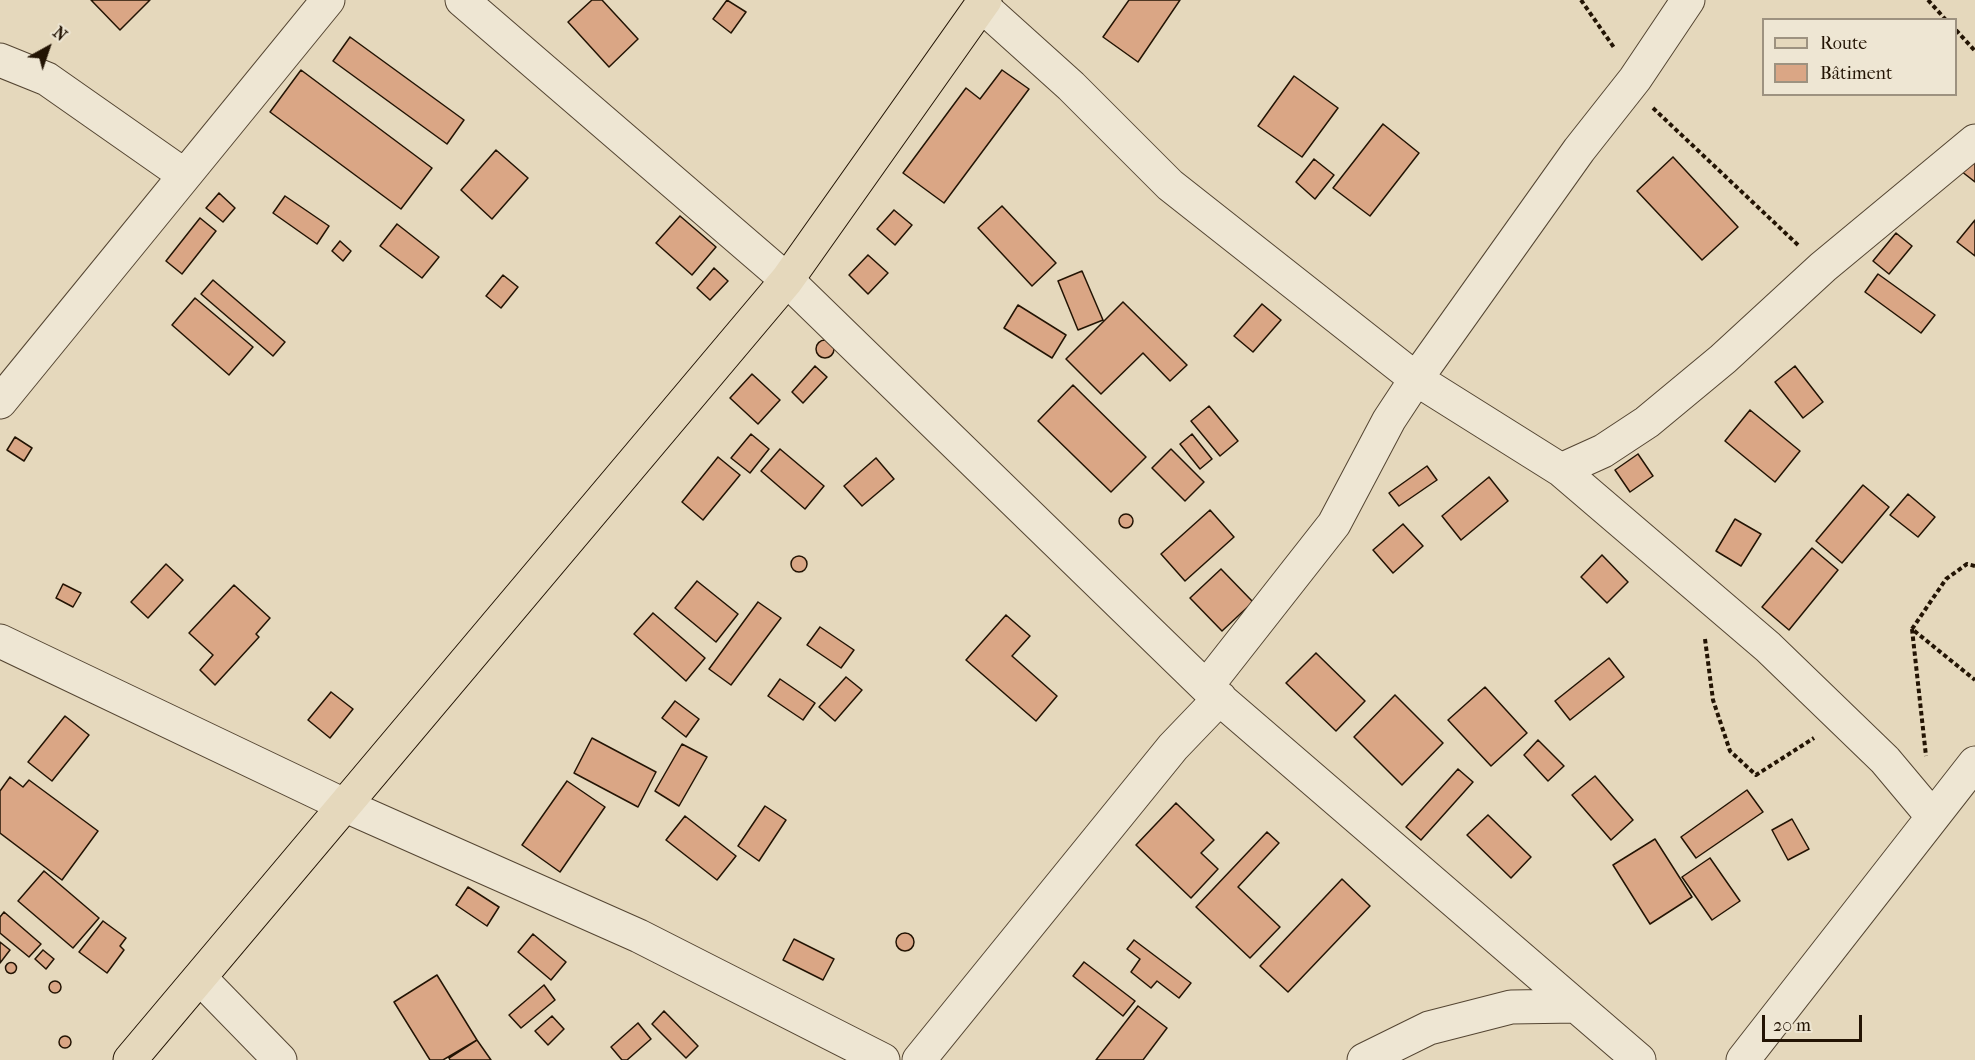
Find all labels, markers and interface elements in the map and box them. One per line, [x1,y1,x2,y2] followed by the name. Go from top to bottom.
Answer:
[18,18,78,78] north arrow
[1762,18,1957,96] legend
[49,23,71,45] text: N
[1820,33,1867,54] text: Route
[1820,63,1892,84] text: Bâtiment
[1765,1003,1866,1041] scale bar
[1773,1015,1811,1036] text: 20 m

